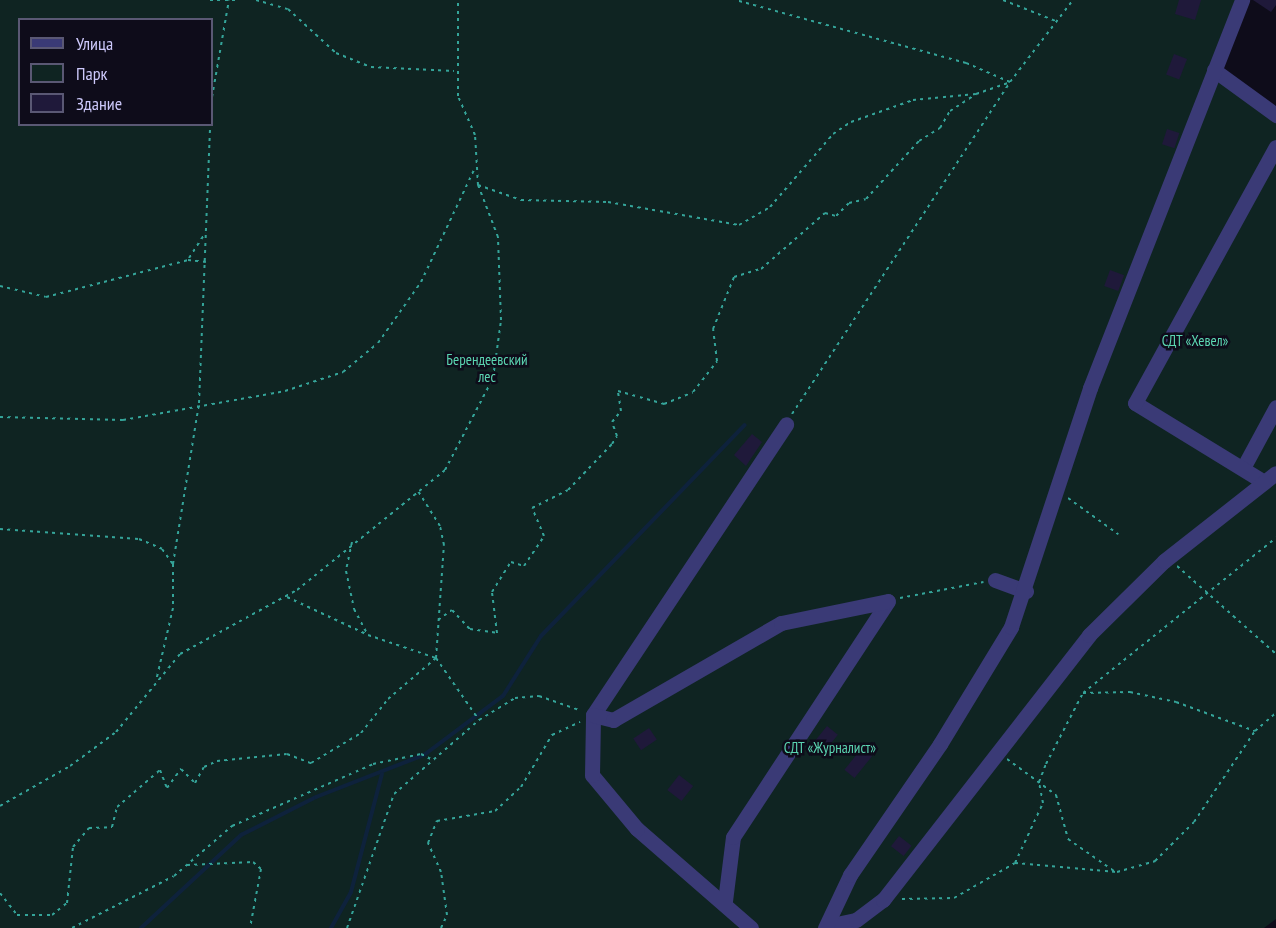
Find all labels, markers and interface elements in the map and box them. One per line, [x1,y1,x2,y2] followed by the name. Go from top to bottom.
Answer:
[18,18,213,126] legend
[76,32,113,55] text: Улица
[76,62,107,85] text: Парк
[76,92,122,115] text: Здание
[1161,332,1229,350] park label: СДТ «Хевел»
[446,350,528,385] park label: Берендеевский лес
[784,739,876,757] park label: СДТ «Журналист»

